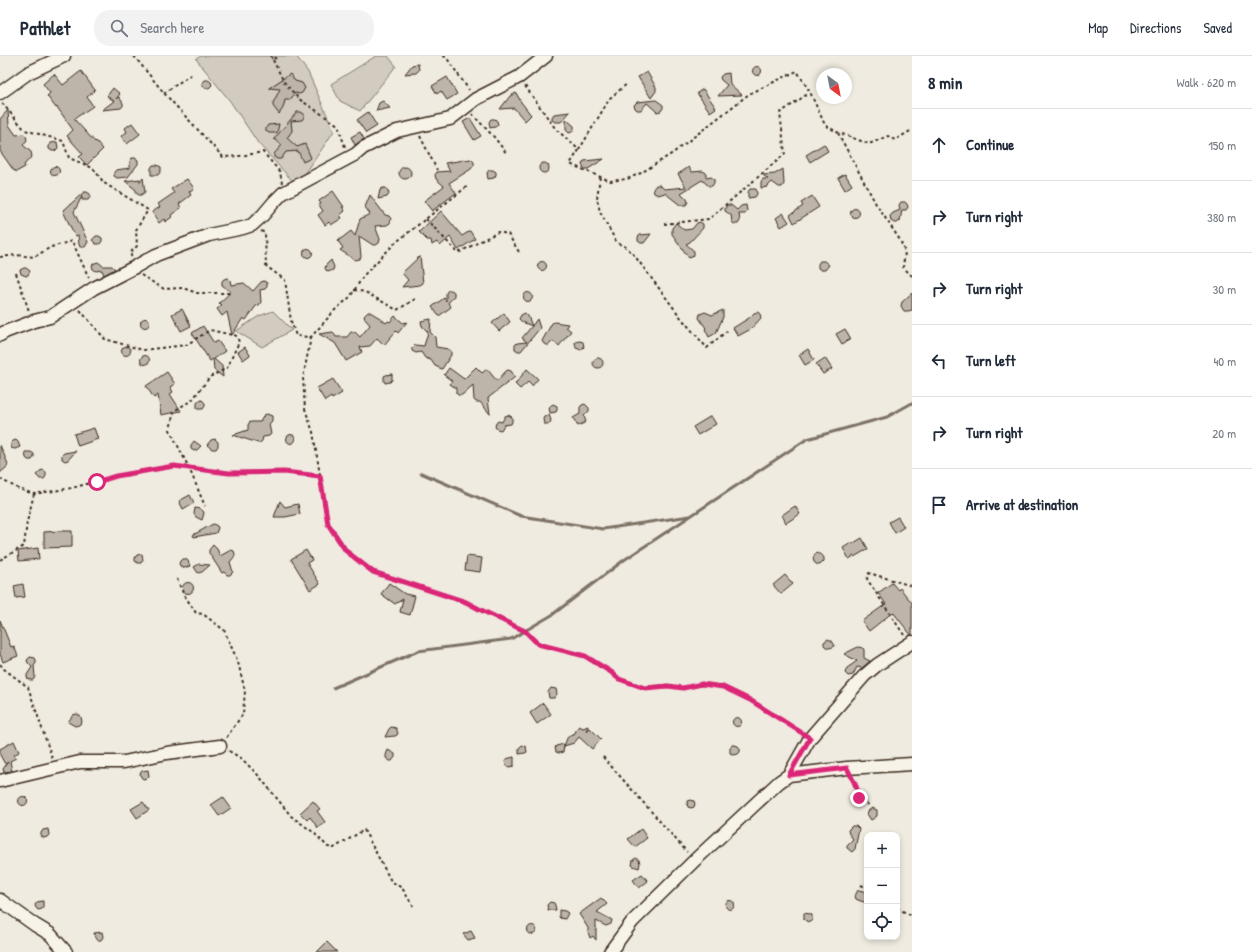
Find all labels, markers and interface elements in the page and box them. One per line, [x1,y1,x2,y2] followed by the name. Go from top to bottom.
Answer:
[94,10,374,46] search box
[20,15,70,41] text: Pathlet
[108,17,130,39] icon: search
[140,17,204,38] text: Search here
[1088,18,1108,37] text: Map
[1130,18,1181,37] text: Directions
[1203,18,1232,37] text: Saved
[816,68,852,104] north arrow
[928,71,962,94] text: 8 min
[1177,73,1236,91] text: Walk · 620 m
[928,134,950,156] icon: ahead
[966,134,1014,155] text: Continue
[1208,136,1236,154] text: 150 m
[928,206,950,228] icon: right
[966,206,1022,227] text: Turn right
[1207,208,1236,226] text: 380 m
[928,278,950,300] icon: right
[966,278,1022,299] text: Turn right
[1213,280,1236,298] text: 30 m
[928,350,950,372] icon: left
[966,350,1016,371] text: Turn left
[1213,352,1236,370] text: 40 m
[928,422,950,444] icon: right
[966,422,1022,443] text: Turn right
[1212,424,1236,442] text: 20 m
[88,473,106,491] route start
[928,494,950,516] icon: arrive
[966,494,1078,515] text: Arrive at destination
[850,789,868,807] route end
[864,832,900,940] map controls
[864,832,900,868] button: +
[864,868,900,904] button: −
[864,904,900,940] button: locate

